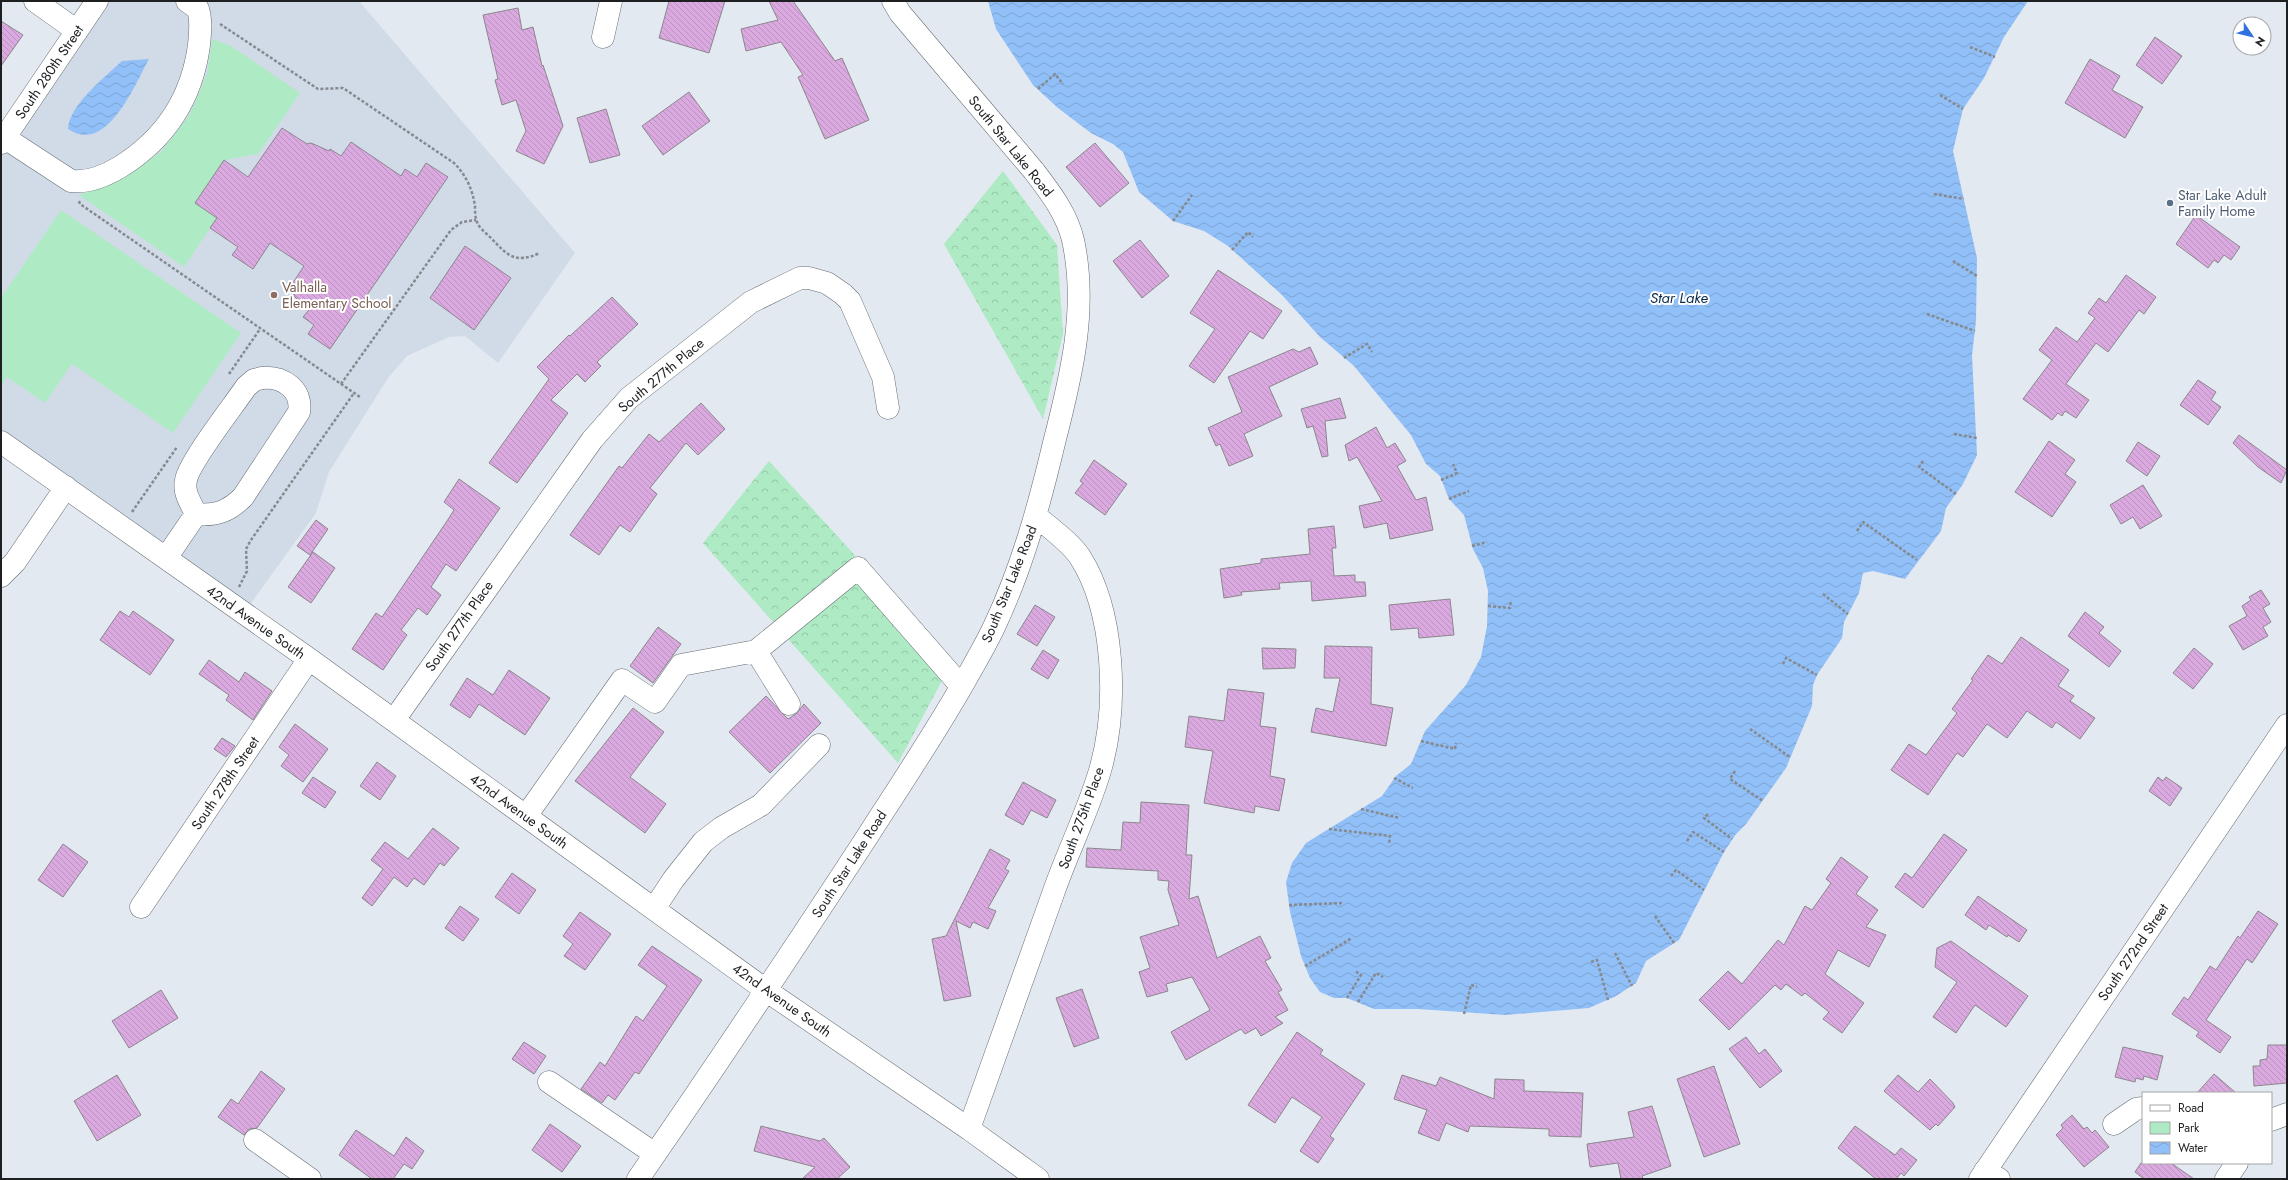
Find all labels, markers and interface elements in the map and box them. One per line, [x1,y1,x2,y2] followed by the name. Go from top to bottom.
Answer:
[2232,16,2272,56] north arrow
[10,20,88,123] street label: South 280th Street
[2251,34,2269,50] text: N
[964,91,1058,201] street label: South Star Lake Road
[2178,185,2267,221] place label: Star Lake Adult Family Home
[2165,198,2175,208] marker: Star Lake Adult Family Home
[282,277,392,313] place label: Valhalla Elementary School
[1650,287,1708,309] water label: Star Lake
[269,290,279,300] marker: Valhalla Elementary School
[614,333,708,417] street label: South 277th Place
[976,522,1042,646] street label: South Star Lake Road
[420,577,498,675] street label: South 277th Place
[202,580,310,664] street label: 42nd Avenue South
[186,732,264,834] street label: South 278th Street
[1053,764,1109,872] street label: South 275th Place
[466,769,572,853] street label: 42nd Avenue South
[807,806,891,922] street label: South Star Lake Road
[2093,899,2173,1005] street label: South 272nd Street
[728,958,836,1042] street label: 42nd Avenue South
[2142,1092,2272,1164] legend
[2178,1099,2204,1117] text: Road
[2178,1119,2200,1137] text: Park
[2178,1139,2209,1157] text: Water

